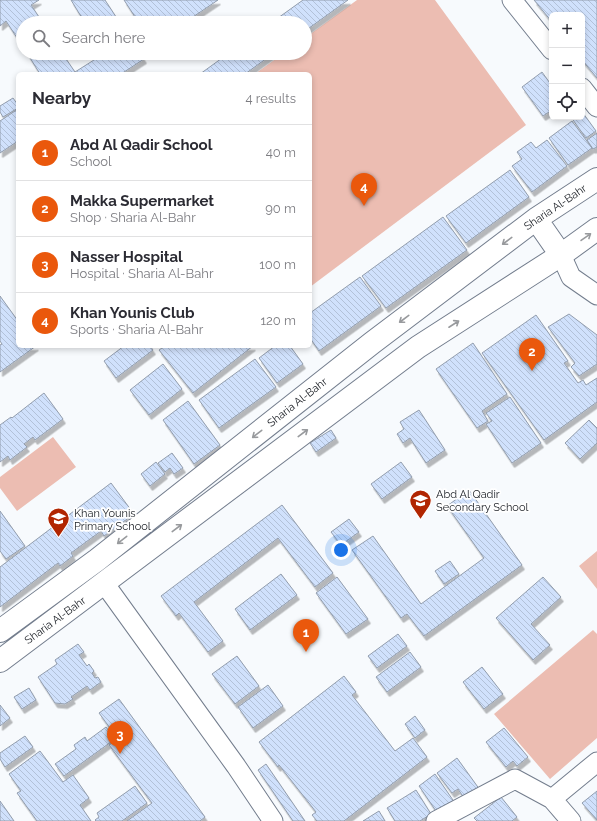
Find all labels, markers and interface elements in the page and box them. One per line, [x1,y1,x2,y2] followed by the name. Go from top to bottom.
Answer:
[549,12,585,120] map controls
[549,12,585,48] button: +
[16,16,312,60] search box
[30,27,52,49] icon: search
[62,29,145,47] text: Search here
[549,48,585,84] button: −
[549,84,585,120] button: locate
[32,88,91,108] text: Nearby
[245,91,296,106] text: 4 results
[70,136,212,154] text: Abd Al Qadir School
[42,145,48,160] text: 1
[266,145,296,160] text: 40 m
[70,154,112,169] text: School
[351,173,377,206] pin: 4
[522,182,589,233] street label: Sharia Al-Bahr
[70,192,214,210] text: Makka Supermarket
[41,201,49,216] text: 2
[265,201,296,216] text: 90 m
[70,210,196,225] text: Shop · Sharia Al-Bahr
[580,233,591,241] one-way arrow
[502,237,513,245] one-way arrow
[70,248,183,266] text: Nasser Hospital
[41,257,49,272] text: 3
[259,257,296,272] text: 100 m
[70,266,213,281] text: Hospital · Sharia Al-Bahr
[70,304,194,322] text: Khan Younis Club
[41,313,49,328] text: 4
[260,313,296,328] text: 120 m
[398,315,409,324] one-way arrow
[448,320,459,328] one-way arrow
[70,322,203,337] text: Sports · Sharia Al-Bahr
[519,338,545,371] pin: 2
[265,375,330,430] street label: Sharia Al-Bahr
[251,429,262,438] one-way arrow
[298,429,309,437] one-way arrow
[407,487,433,520] school or university icon: Abd Al Qadir Secondary School
[436,488,528,514] place label: Abd Al Qadir Secondary School
[46,506,72,539] school or university icon: Khan Younis Primary School
[74,507,151,533] place label: Khan Younis Primary School
[172,524,183,533] one-way arrow
[116,536,127,544] one-way arrow
[331,540,351,560] your location
[22,594,88,647] street label: Sharia Al-Bahr
[293,619,319,652] pin: 1
[107,721,133,754] pin: 3

